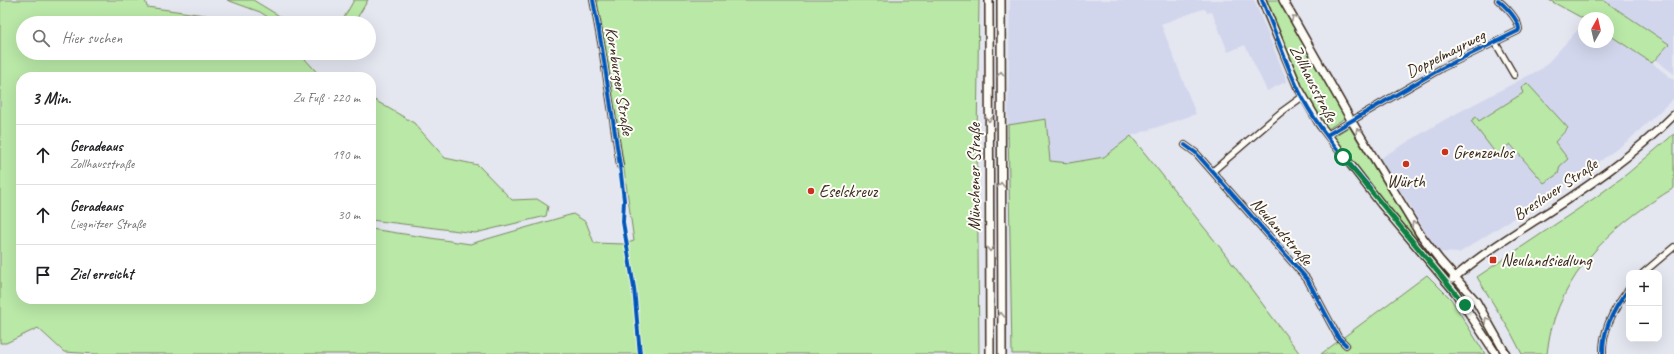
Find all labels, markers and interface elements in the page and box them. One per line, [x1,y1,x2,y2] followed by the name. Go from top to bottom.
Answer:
[1578,12,1614,48] north arrow
[1291,15,1298,23] one-way arrow
[16,16,376,60] search box
[1402,24,1490,82] street label: Doppelmayrweg
[601,26,639,138] street label: Kornburger Straße
[30,27,52,49] icon: search
[62,29,122,48] text: Hier suchen
[1285,41,1343,127] street label: Zollhausstraße
[997,71,1005,77] one-way arrow
[32,88,71,109] text: 3 Min.
[293,90,360,106] text: Zu Fuß · 220 m
[985,116,993,122] one-way arrow
[964,121,985,231] street label: Münchener Straße
[1355,128,1363,135] one-way arrow
[70,137,123,156] text: Geradeaus
[1453,142,1516,163] place label: Grenzenlos
[32,144,54,166] icon: ahead
[332,147,360,163] text: 190 m
[1440,147,1450,157] marker: Grenzenlos
[1334,148,1352,166] route start
[1509,153,1603,225] street label: Breslauer Straße
[70,156,134,172] text: Zollhausstraße
[1401,159,1411,169] marker: Würth
[1387,171,1425,192] place label: Würth
[819,181,879,202] place label: Eselskreuz
[997,182,1005,188] one-way arrow
[806,186,816,196] marker: Eselskreuz
[1246,193,1318,271] street label: Neulandstraße
[70,197,123,216] text: Geradeaus
[32,204,54,226] icon: ahead
[338,207,360,223] text: 30 m
[70,216,146,232] text: Liegnitzer Straße
[1411,221,1419,228] one-way arrow
[986,246,994,252] one-way arrow
[1501,250,1593,271] place label: Neulandsiedlung
[1488,255,1498,265] marker: Neulandsiedlung
[32,264,54,286] icon: arrive
[70,265,133,284] text: Ziel erreicht
[1626,270,1662,342] map controls
[1626,270,1662,306] button: +
[1456,296,1474,314] route end
[1626,306,1662,342] button: −
[997,312,1005,318] one-way arrow
[1485,317,1492,324] one-way arrow

